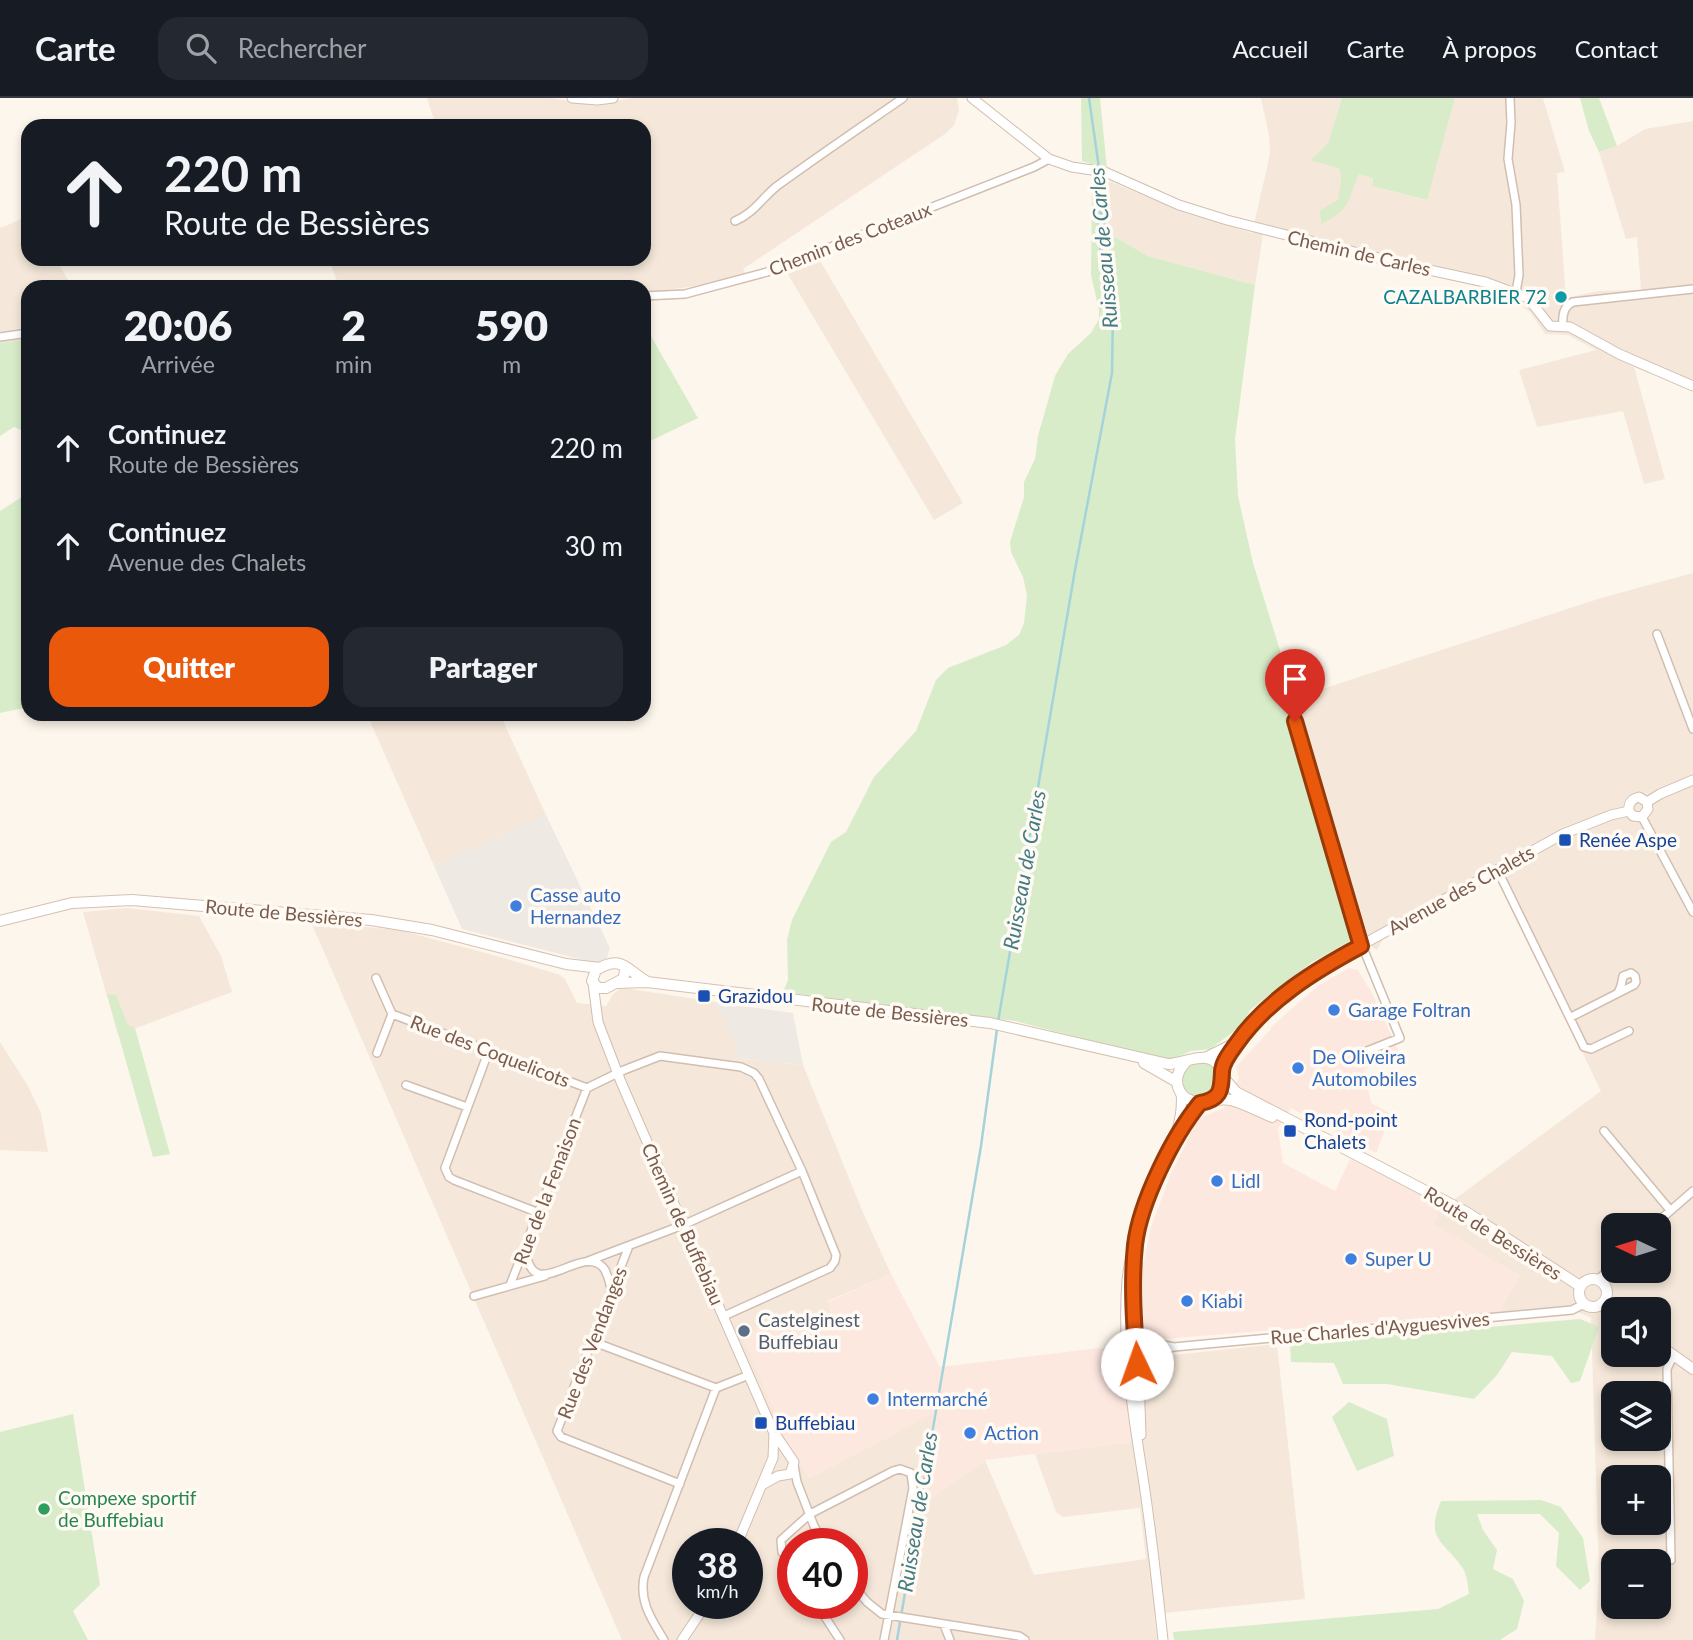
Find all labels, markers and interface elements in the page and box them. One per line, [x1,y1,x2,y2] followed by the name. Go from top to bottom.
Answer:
[158,17,648,80] search box
[35,28,116,68] text: Carte
[182,29,220,67] icon: search
[238,32,367,64] text: Rechercher
[1232,34,1308,63] text: Accueil
[1346,34,1404,63] text: Carte
[1442,34,1537,63] text: À propos
[1575,34,1658,63] text: Contact
[164,144,302,202] text: 220 m
[49,147,140,238] icon: ahead
[1083,167,1122,330] water label: Ruisseau de Carles
[765,197,935,280] street label: Chemin des Coteaux
[164,203,430,242] text: Route de Bessières
[1285,225,1433,280] street label: Chemin de Carles
[1383,285,1547,308] place label: CAZALBARBIER 72
[1553,289,1569,305] marker: CAZALBARBIER 72
[124,300,232,350] text: 20:06
[342,300,366,350] text: 2
[475,300,548,350] text: 590
[141,350,215,378] text: Arrivée
[335,350,372,378] text: min
[502,350,521,378] text: m
[108,418,226,450] text: Continuez
[49,429,87,467] icon: ahead
[550,432,623,464] text: 220 m
[108,450,299,478] text: Route de Bessières
[108,516,226,548] text: Continuez
[49,527,87,565] icon: ahead
[565,530,623,562] text: 30 m
[108,548,306,576] text: Avenue des Chalets
[49,627,329,707] button: Quitter
[343,627,623,707] button: Partager
[1265,649,1325,721] pin
[1276,660,1314,698] icon: arrive
[997,788,1050,951] water label: Ruisseau de Carles
[1579,828,1677,851] place label: Renée Aspe
[1557,832,1573,848] marker: Renée Aspe
[1384,840,1538,939] street label: Avenue des Chalets
[530,883,621,928] place label: Casse auto Hernandez
[204,894,364,931] street label: Route de Bessières
[508,898,524,914] marker: Casse auto Hernandez
[718,984,793,1007] place label: Grazidou
[696,988,712,1004] marker: Grazidou
[810,992,970,1031] street label: Route de Bessières
[1348,998,1471,1021] place label: Garage Foltran
[1326,1002,1342,1018] marker: Garage Foltran
[407,1010,573,1092] street label: Rue des Coquelicots
[1312,1045,1417,1090] place label: De Oliveira Automobiles
[1290,1060,1306,1076] marker: De Oliveira Automobiles
[1304,1108,1398,1153] place label: Rond-point Chalets
[508,1114,585,1268] street label: Rue de la Fenaison
[1282,1123,1298,1139] marker: Rond-point Chalets
[637,1139,730,1308] street label: Chemin de Buffebiau
[1231,1169,1260,1192] place label: Lidl
[1209,1173,1225,1189] marker: Lidl
[1420,1181,1566,1284] street label: Route de Bessières
[1601,1213,1671,1283] north arrow
[1601,1213,1671,1619] map controls
[1365,1247,1432,1270] place label: Super U
[1343,1251,1359,1267] marker: Super U
[552,1264,631,1422] street label: Rue des Vendanges
[1201,1289,1243,1312] place label: Kiabi
[1179,1293,1195,1309] marker: Kiabi
[1601,1297,1671,1367] button: sound
[1269,1306,1491,1349] street label: Rue Charles d'Ayguesvives
[758,1308,860,1353] place label: Castelginest Buffebiau
[736,1323,752,1339] marker: Castelginest Buffebiau
[1100,1327,1174,1401] position arrow
[1601,1381,1671,1451] button: layers
[887,1387,988,1410] place label: Intermarché
[865,1391,881,1407] marker: Intermarché
[775,1411,855,1434] place label: Buffebiau
[753,1415,769,1431] marker: Buffebiau
[984,1421,1039,1444] place label: Action
[962,1425,978,1441] marker: Action
[892,1430,942,1594] water label: Ruisseau de Carles
[1601,1465,1671,1535] button: +
[58,1486,197,1531] place label: Compexe sportif de Buffebiau
[36,1501,52,1517] marker: Compexe sportif de Buffebiau
[777,1528,868,1619] speed limit sign: 40
[697,1543,738,1585] text: 38
[1601,1549,1671,1619] button: −
[696,1580,739,1602] text: km/h

